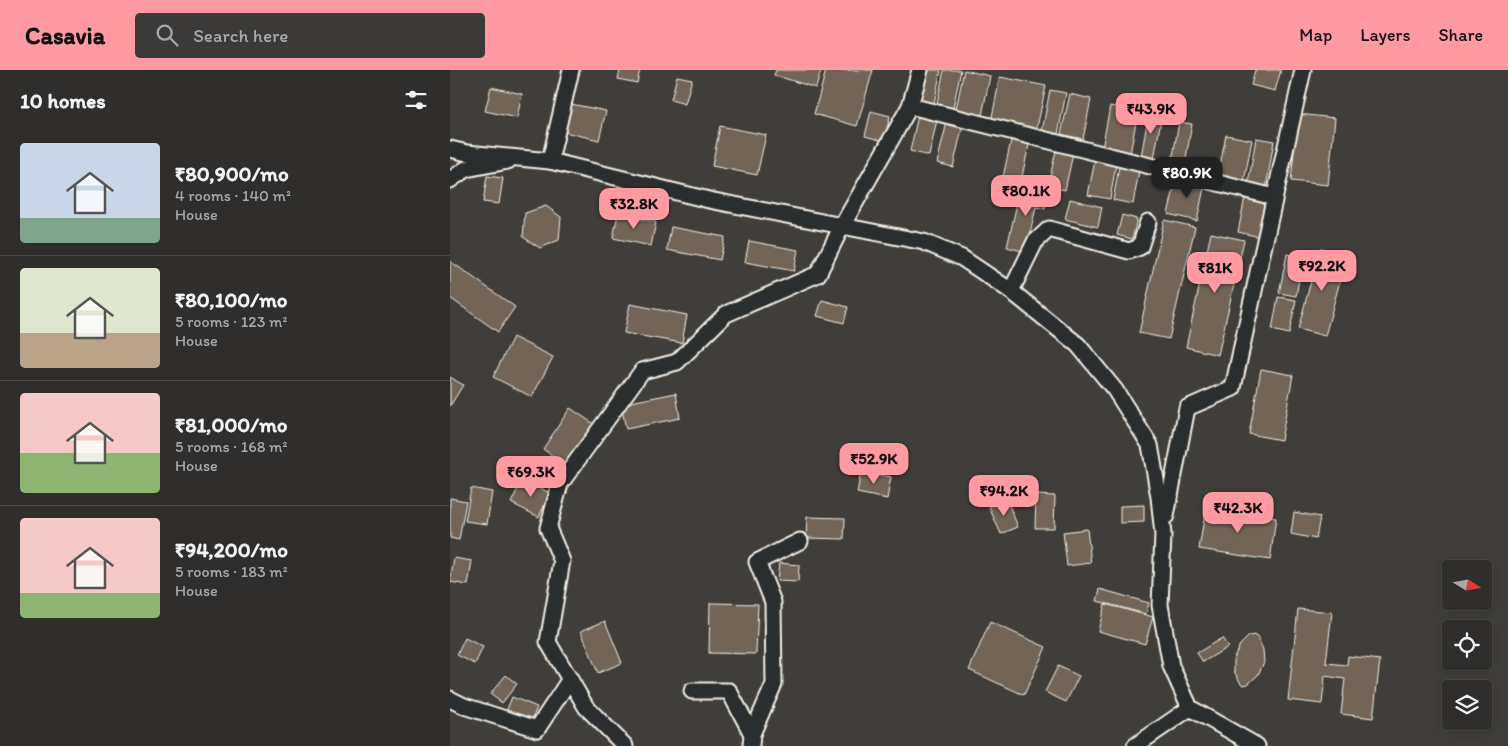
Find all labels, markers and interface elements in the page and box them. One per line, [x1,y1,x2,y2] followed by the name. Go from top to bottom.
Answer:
[135,13,485,58] search box
[25,21,105,50] text: Casavia
[153,21,181,49] icon: search
[193,24,288,47] text: Search here
[1299,24,1332,46] text: Map
[1360,24,1410,46] text: Layers
[1438,24,1483,46] text: Share
[402,86,430,114] icon: filters
[20,88,106,113] text: 10 homes
[1110,92,1192,135] pin: ₹43.9K
[1127,99,1175,118] text: ₹43.9K
[1146,156,1228,199] pin: ₹80.9K
[175,161,289,186] text: ₹80,900/mo
[60,163,120,223] icon: home
[1163,163,1211,182] text: ₹80.9K
[985,174,1067,217] pin: ₹80.1K
[1002,181,1050,200] text: ₹80.1K
[175,186,291,205] text: 4 rooms · 140 m²
[593,188,675,230] pin: ₹32.8K
[610,194,658,213] text: ₹32.8K
[175,205,218,224] text: House
[1281,250,1363,292] pin: ₹92.2K
[1185,252,1245,294] pin: ₹81K
[1298,256,1346,275] text: ₹92.2K
[1198,258,1232,277] text: ₹81K
[175,287,287,312] text: ₹80,100/mo
[60,288,120,348] icon: home
[175,312,287,331] text: 5 rooms · 123 m²
[175,331,218,350] text: House
[175,412,287,437] text: ₹81,000/mo
[60,413,120,473] icon: home
[175,437,288,456] text: 5 rooms · 168 m²
[833,442,915,485] pin: ₹52.9K
[850,449,898,468] text: ₹52.9K
[175,456,218,475] text: House
[490,456,572,498] pin: ₹69.3K
[507,462,555,481] text: ₹69.3K
[963,474,1045,517] pin: ₹94.2K
[980,481,1028,500] text: ₹94.2K
[1197,492,1279,534] pin: ₹42.3K
[1214,498,1262,517] text: ₹42.3K
[175,537,288,562] text: ₹94,200/mo
[60,538,120,598] icon: home
[1442,560,1492,610] north arrow
[1442,560,1492,730] map controls
[175,562,288,581] text: 5 rooms · 183 m²
[175,581,218,600] text: House
[1442,620,1492,670] button: locate
[1442,680,1492,730] button: layers

